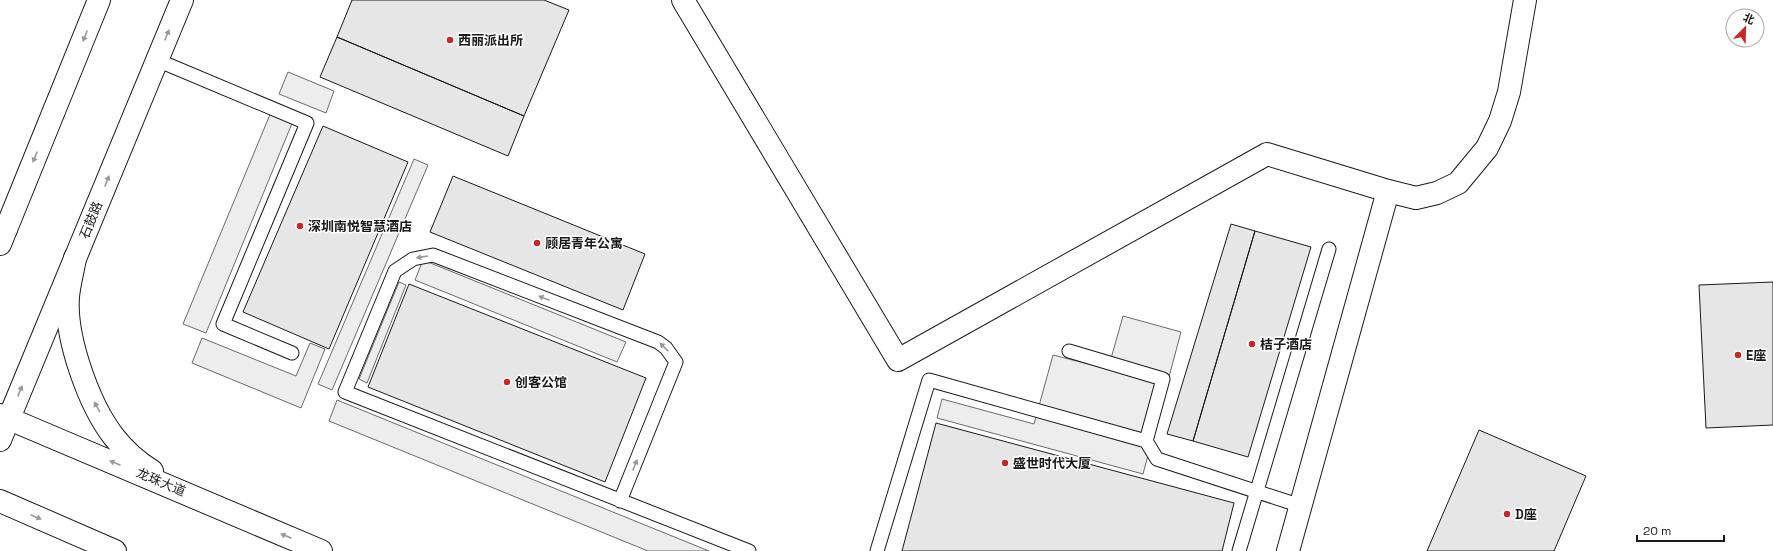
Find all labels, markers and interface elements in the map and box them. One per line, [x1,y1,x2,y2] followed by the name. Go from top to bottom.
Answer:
[1725,8,1765,48] north arrow
[1741,10,1757,27] text: 北
[165,28,171,40] one-way arrow
[81,31,87,43] one-way arrow
[458,32,523,49] place label: 西丽派出所
[445,35,455,45] marker: 西丽派出所
[32,151,38,163] one-way arrow
[105,174,111,186] one-way arrow
[76,199,106,241] street label: 石鼓路
[308,218,412,235] place label: 深圳南悦智慧酒店
[295,221,305,231] marker: 深圳南悦智慧酒店
[545,235,623,252] place label: 顾居青年公寓
[532,238,542,248] marker: 顾居青年公寓
[416,254,428,260] one-way arrow
[538,294,550,300] one-way arrow
[1260,336,1312,353] place label: 桔子酒店
[1247,339,1257,349] marker: 桔子酒店
[659,342,669,352] one-way arrow
[1746,347,1766,364] place label: E座
[1733,350,1743,360] marker: E座
[515,374,567,391] place label: 创客公馆
[502,377,512,387] marker: 创客公馆
[17,386,23,397] one-way arrow
[93,401,100,413] one-way arrow
[1013,455,1091,472] place label: 盛世时代大厦
[1000,458,1010,468] marker: 盛世时代大厦
[108,459,120,465] one-way arrow
[632,459,638,471] one-way arrow
[134,464,188,500] street label: 龙珠大道
[1515,506,1537,523] place label: D座
[1502,509,1512,519] marker: D座
[30,514,41,520] one-way arrow
[1637,517,1724,543] scale bar
[1643,523,1671,539] text: 20 m
[279,532,291,538] one-way arrow

